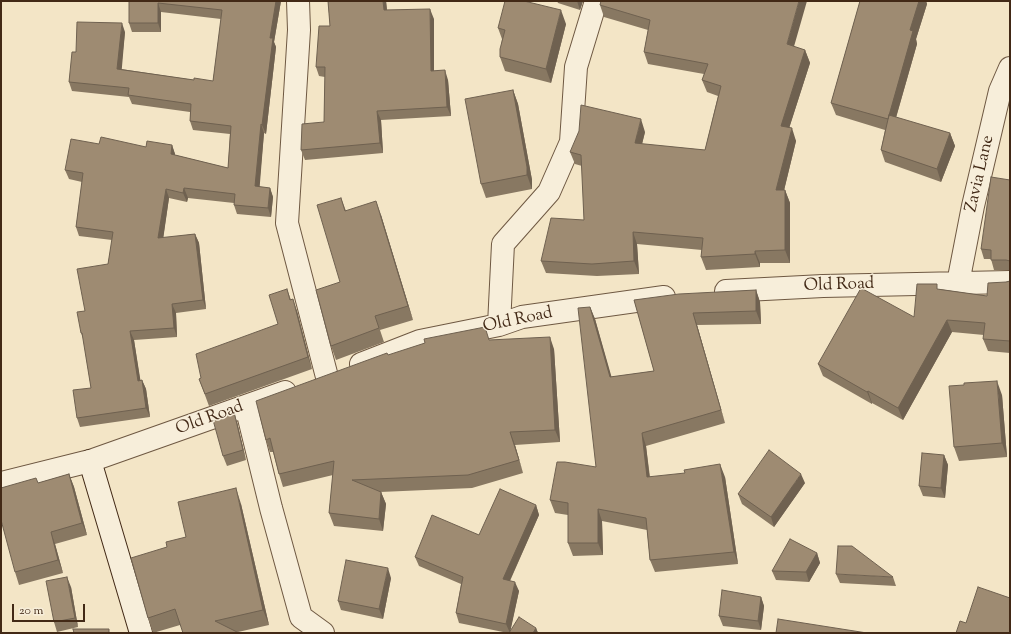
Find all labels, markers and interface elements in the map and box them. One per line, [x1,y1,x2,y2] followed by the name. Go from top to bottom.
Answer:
[962,134,1000,214] street label: Zavia Lane
[803,275,875,297] street label: Old Road
[481,304,555,338] street label: Old Road
[173,397,247,441] street label: Old Road
[14,596,87,622] scale bar
[19,602,43,620] text: 20 m

